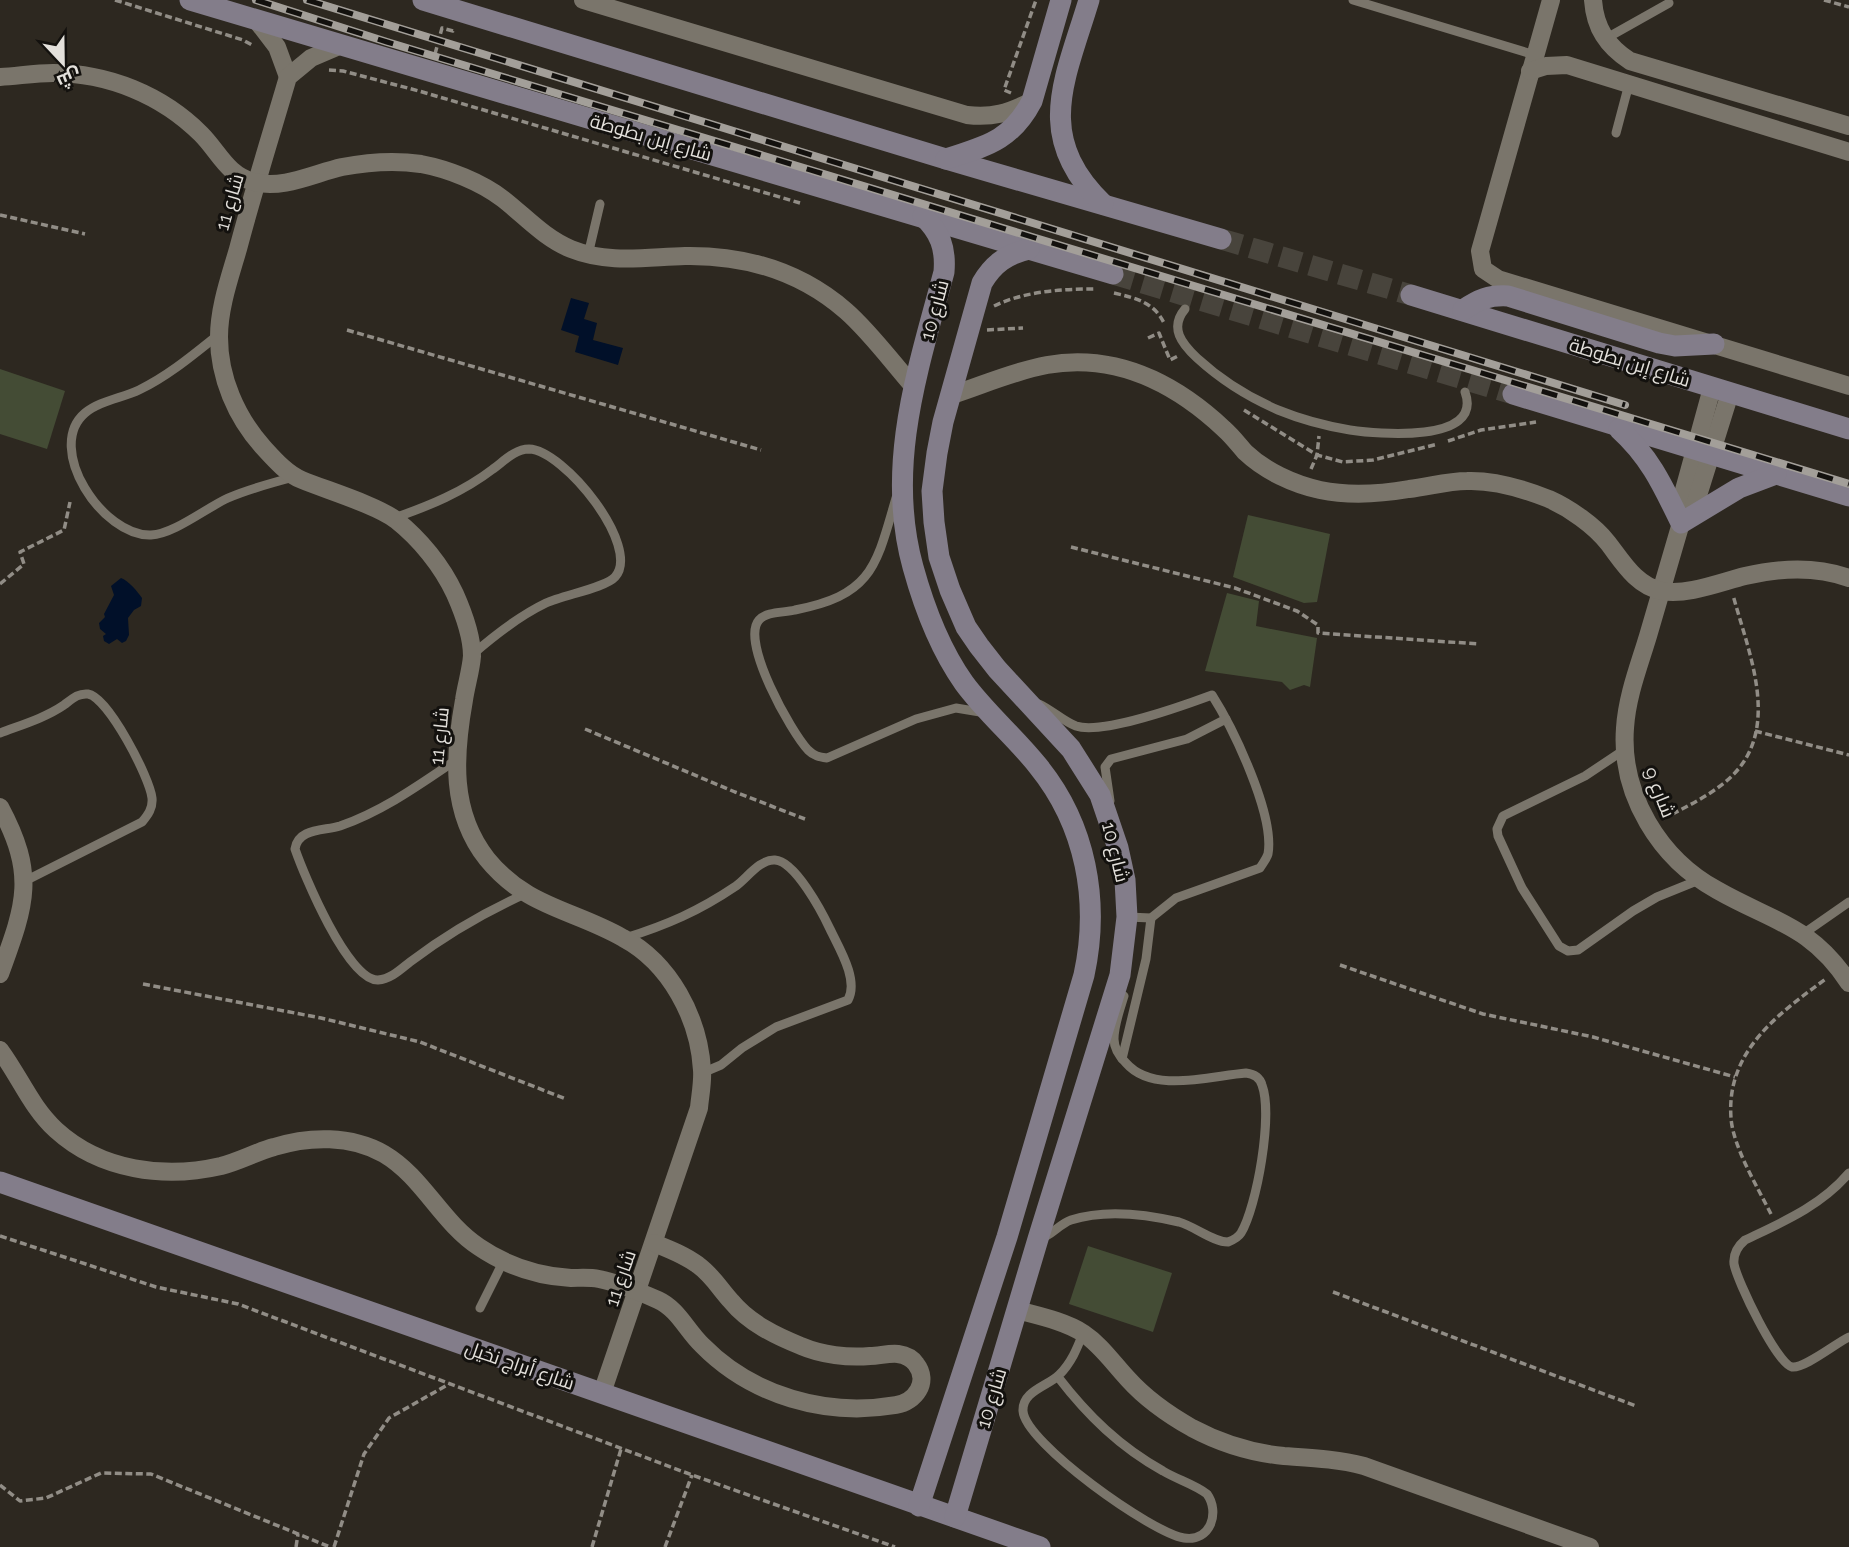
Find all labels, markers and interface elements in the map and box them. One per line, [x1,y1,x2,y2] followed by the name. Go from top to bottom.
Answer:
[28,28,98,98] north arrow
[54,63,85,94] text: ش
[587,109,714,168] street label: شارع إبن بطوطة
[210,171,250,234] street label: شارع 11
[915,277,955,343] street label: شارع 10
[1566,333,1693,394] street label: شارع إبن بطوطة
[425,706,456,766] street label: شارع 11
[1637,763,1680,822] street label: شارع 9
[1095,820,1134,885] street label: شارع 10
[600,1247,643,1310] street label: شارع 11
[462,1336,577,1397] street label: شارع أبراج نخيل
[972,1365,1013,1431] street label: شارع 10

